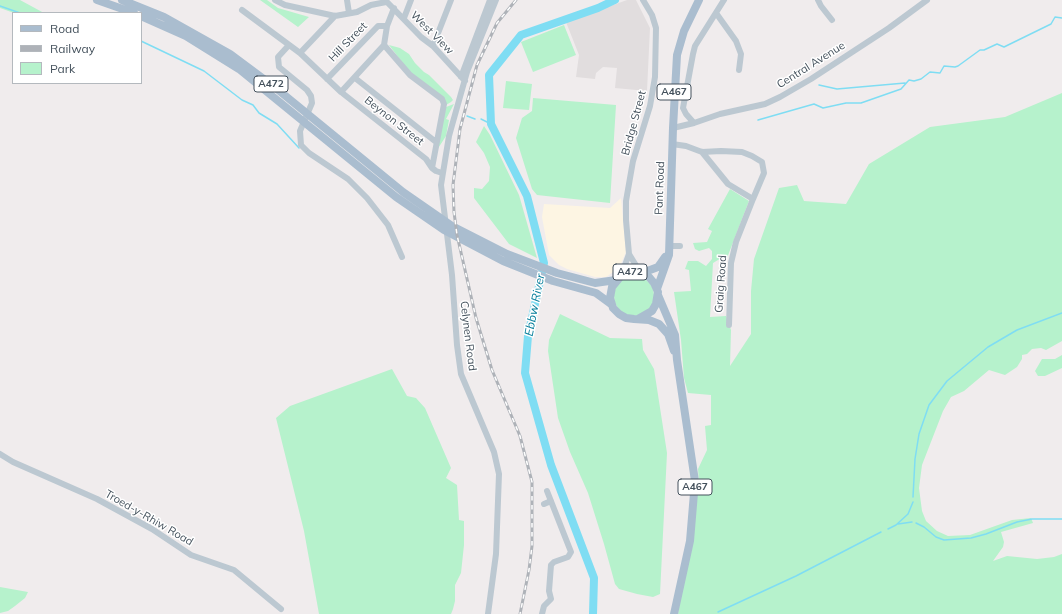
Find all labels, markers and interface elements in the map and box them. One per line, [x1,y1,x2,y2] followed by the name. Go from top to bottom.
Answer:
[408,9,456,57] street label: West View
[12,12,142,84] legend
[326,20,370,64] street label: Hill Street
[50,21,79,36] text: Road
[775,39,847,91] street label: Central Avenue
[50,41,95,56] text: Railway
[50,61,75,76] text: Park
[254,76,288,92] road number: A472
[657,84,691,100] road number: A467
[619,89,649,157] street label: Bridge Street
[362,94,426,148] street label: Beynon Street
[652,161,668,215] street label: Pant Road
[712,255,730,313] street label: Graig Road
[613,264,647,280] road number: A472
[522,273,548,337] water label: Ebbw River
[457,300,479,372] street label: Celynen Road
[678,479,712,495] road number: A467
[103,487,195,549] street label: Troed-y-Rhiw Road

